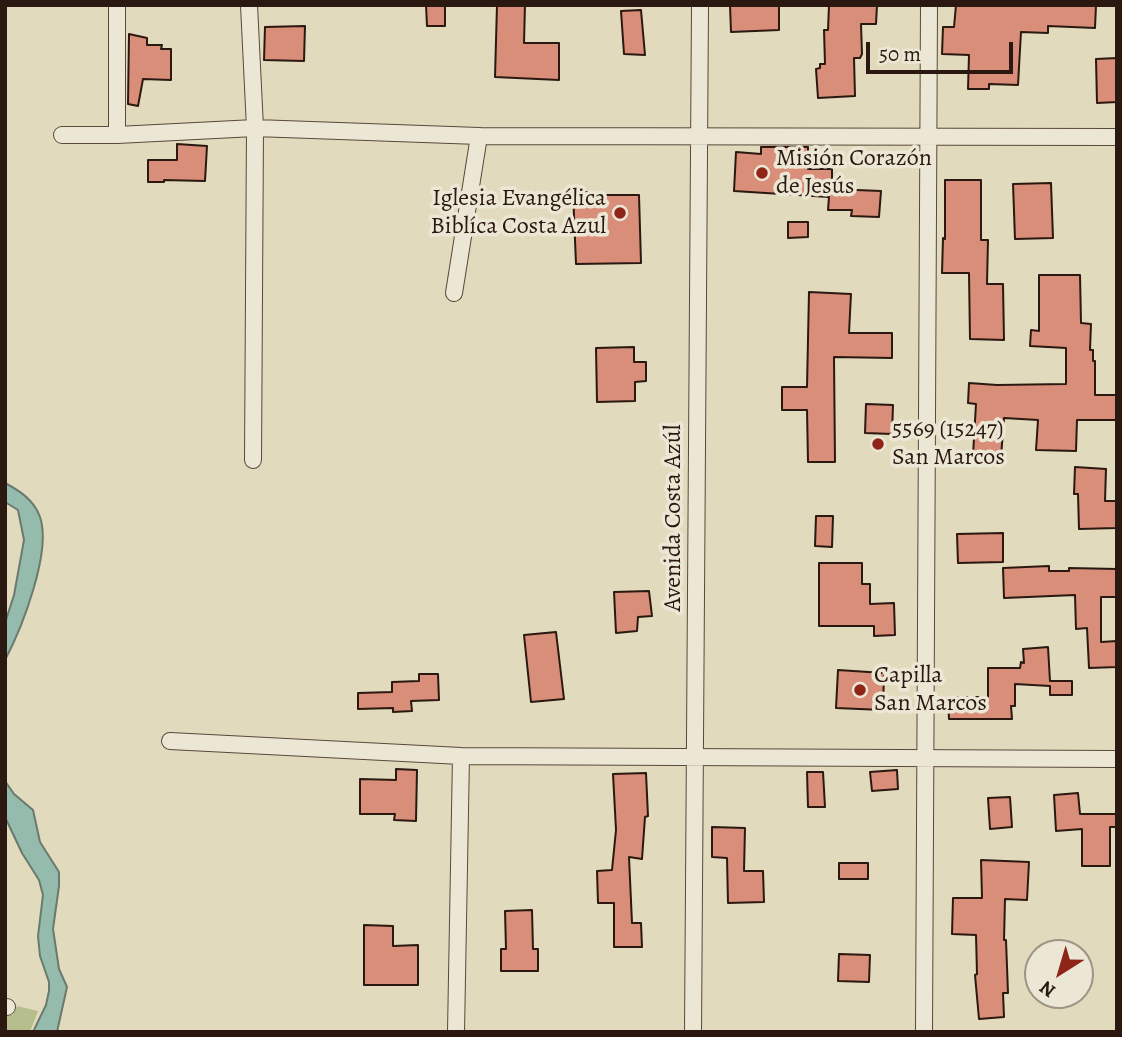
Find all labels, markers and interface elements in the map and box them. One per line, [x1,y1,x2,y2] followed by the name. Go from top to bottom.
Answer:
[870,28,1017,72] scale bar
[879,40,921,68] text: 50 m
[776,145,932,201] place label: Misión Corazón de Jesús
[754,165,770,181] marker: Misión Corazón de Jesús
[431,185,606,241] place label: Iglesia Evangélica Biblíca Costa Azul
[612,205,628,221] marker: Iglesia Evangélica Biblíca Costa Azul
[892,416,1005,472] place label: 5569 (15247) San Marcos
[660,424,688,612] street label: Avenida Costa Azúl
[870,436,886,452] marker: 5569 (15247) San Marcos
[874,662,987,718] place label: Capilla San Marcos
[852,682,868,698] marker: Capilla San Marcos
[1024,939,1094,1009] north arrow
[1034,975,1061,1004] text: N

